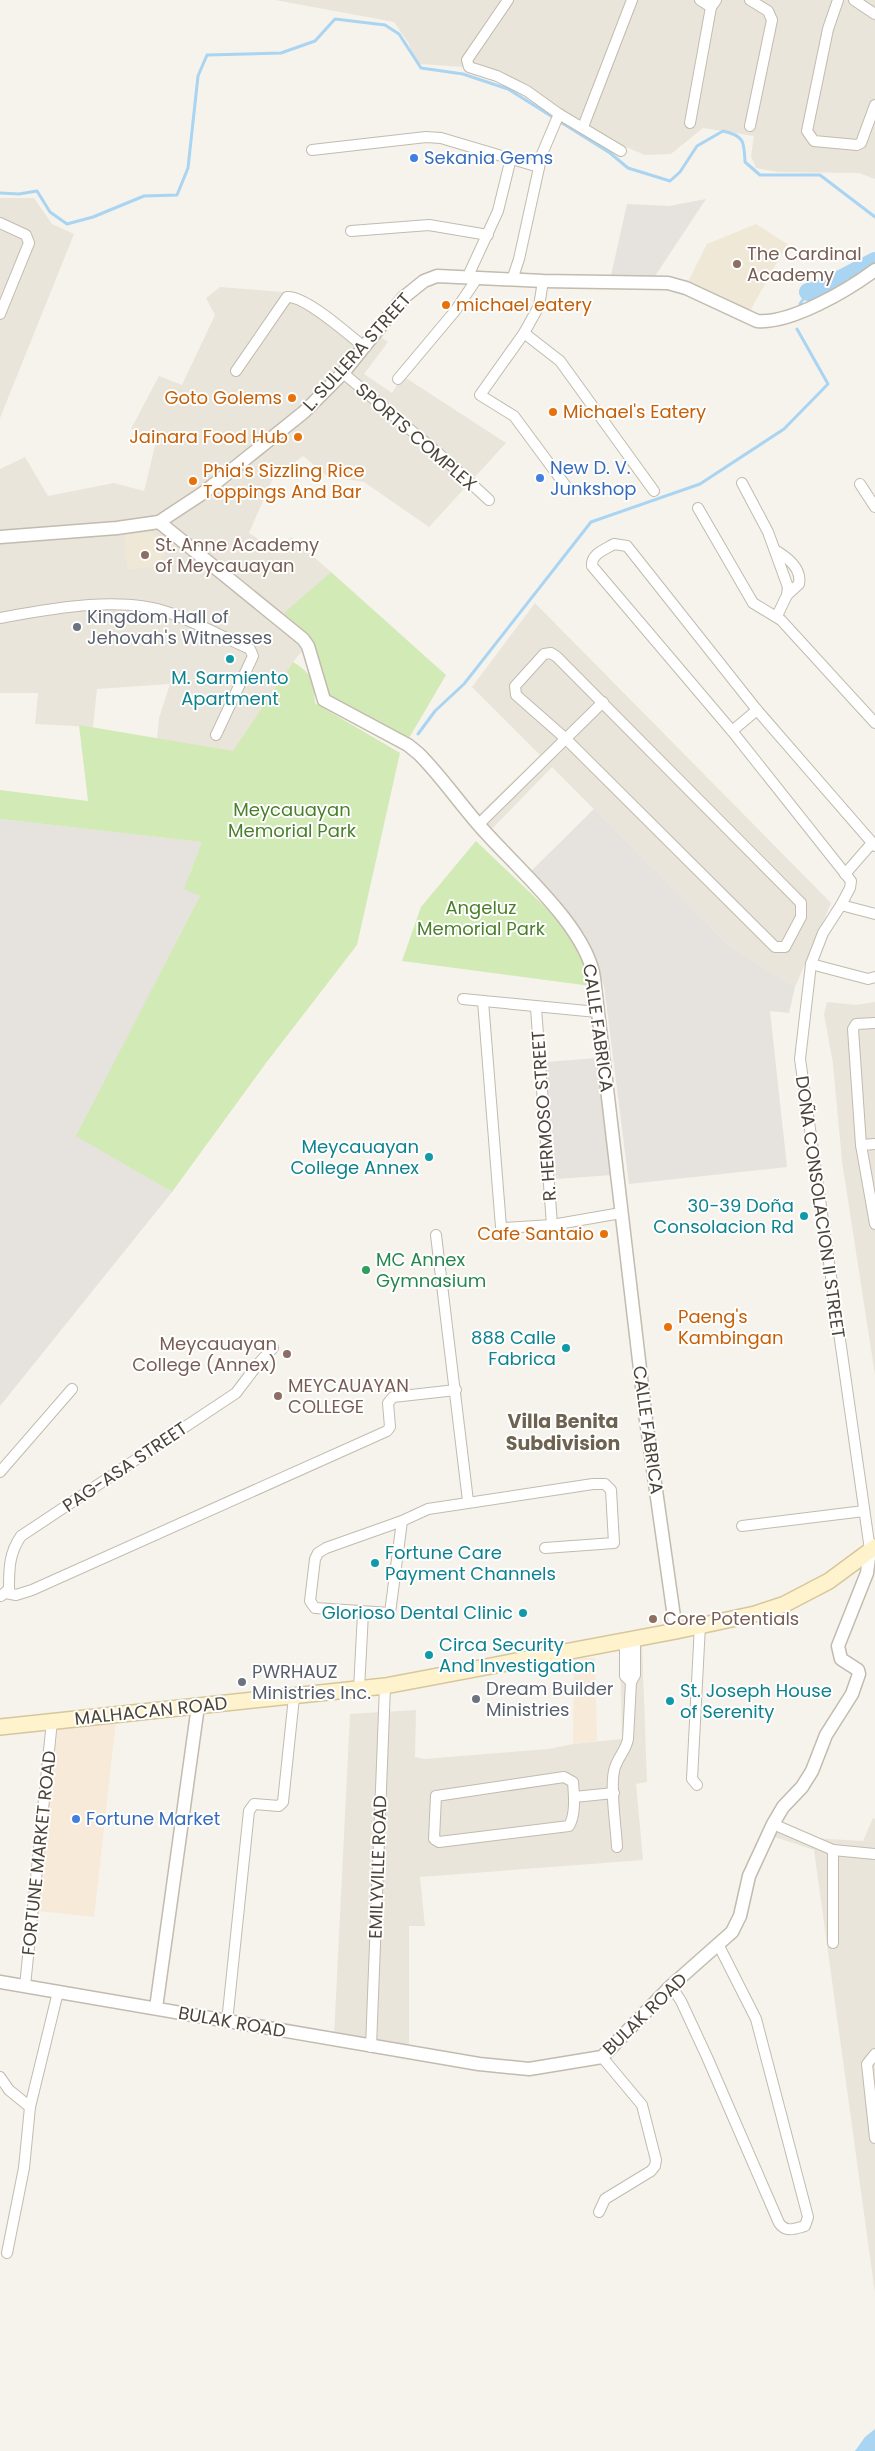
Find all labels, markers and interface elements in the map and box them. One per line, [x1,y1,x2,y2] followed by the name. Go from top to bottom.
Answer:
[424,145,553,170] place label: Sekania Gems
[408,152,420,164] marker: Sekania Gems
[747,241,862,287] place label: The Cardinal Academy
[731,258,743,270] marker: The Cardinal Academy
[297,287,417,416] street label: L. SULLERA STREET
[456,292,592,317] place label: michael eatery
[440,299,452,311] marker: michael eatery
[350,377,482,496] street label: SPORTS COMPLEX
[165,385,282,410] place label: Goto Golems
[286,392,298,404] marker: Goto Golems
[563,399,706,424] place label: Michael's Eatery
[547,406,559,418] marker: Michael's Eatery
[129,424,288,449] place label: Jainara Food Hub
[292,431,304,443] marker: Jainara Food Hub
[550,455,636,501] place label: New D. V. Junkshop
[203,458,365,504] place label: Phia's Sizzling Rice Toppings And Bar
[534,472,546,484] marker: New D. V. Junkshop
[187,475,199,487] marker: Phia's Sizzling Rice Toppings And Bar
[155,532,319,578] place label: St. Anne Academy of Meycauayan
[139,549,151,561] marker: St. Anne Academy of Meycauayan
[87,604,272,650] place label: Kingdom Hall of Jehovah's Witnesses
[71,621,83,633] marker: Kingdom Hall of Jehovah's Witnesses
[224,653,236,665] marker: M. Sarmiento Apartment
[171,665,289,711] place label: M. Sarmiento Apartment
[228,797,357,843] park label: Meycauayan Memorial Park
[417,895,546,941] park label: Angeluz Memorial Park
[577,962,620,1094] street label: CALLE FABRICA
[525,1030,562,1202] street label: R. HERMOSO STREET
[790,1074,851,1340] street label: DOÑA CONSOLACION II STREET
[290,1134,419,1180] place label: Meycauayan College Annex
[423,1151,435,1163] marker: Meycauayan College Annex
[653,1193,794,1239] place label: 30-39 Doña Consolacion Rd
[798,1210,810,1222] marker: 30-39 Doña Consolacion Rd
[477,1221,594,1246] place label: Cafe Santaio
[598,1228,610,1240] marker: Cafe Santaio
[376,1247,486,1293] place label: MC Annex Gymnasium
[360,1264,372,1276] marker: MC Annex Gymnasium
[678,1304,783,1350] place label: Paeng's Kambingan
[662,1321,674,1333] marker: Paeng's Kambingan
[471,1325,556,1371] place label: 888 Calle Fabrica
[132,1331,277,1377] place label: Meycauayan College (Annex)
[560,1342,572,1354] marker: 888 Calle Fabrica
[281,1348,293,1360] marker: Meycauayan College (Annex)
[627,1364,670,1496] street label: CALLE FABRICA
[288,1373,409,1419] place label: MEYCAUAYAN COLLEGE
[272,1390,284,1402] marker: MEYCAUAYAN COLLEGE
[506,1408,620,1457] district label: Villa Benita Subdivision
[57,1415,192,1518] street label: PAG-ASA STREET
[385,1540,556,1586] place label: Fortune Care Payment Channels
[369,1557,381,1569] marker: Fortune Care Payment Channels
[322,1600,513,1625] place label: Glorioso Dental Clinic
[663,1606,799,1631] place label: Core Potentials
[517,1607,529,1619] marker: Glorioso Dental Clinic
[647,1613,659,1625] marker: Core Potentials
[439,1632,596,1678] place label: Circa Security And Investigation
[423,1649,435,1661] marker: Circa Security And Investigation
[252,1659,371,1705] place label: PWRHAUZ Ministries Inc.
[236,1676,248,1688] marker: PWRHAUZ Ministries Inc.
[486,1676,614,1722] place label: Dream Builder Ministries
[680,1678,832,1724] place label: St. Joseph House of Serenity
[73,1690,229,1731] street label: MALHACAN ROAD
[470,1693,482,1705] marker: Dream Builder Ministries
[664,1695,676,1707] marker: St. Joseph House of Serenity
[15,1749,62,1957] street label: FORTUNE MARKET ROAD
[363,1795,392,1939] street label: EMILYVILLE ROAD
[86,1806,220,1831] place label: Fortune Market
[70,1813,82,1825] marker: Fortune Market
[597,1967,692,2060] street label: BULAK ROAD
[176,2000,288,2043] street label: BULAK ROAD

